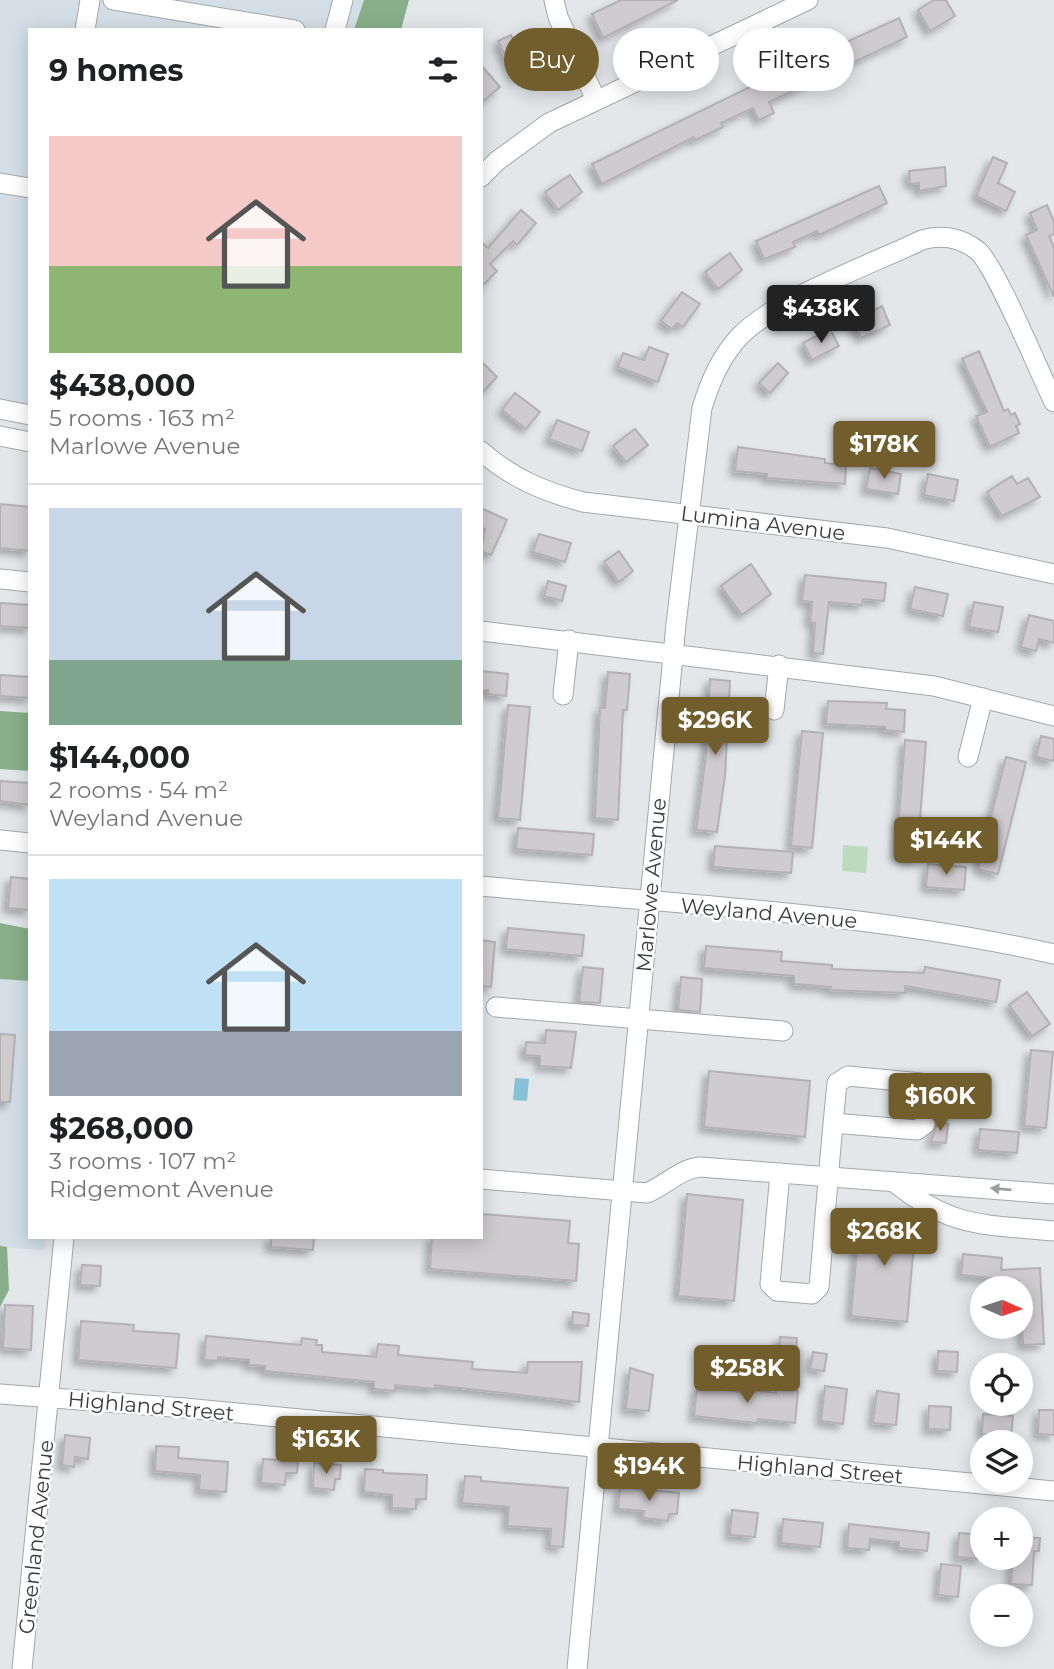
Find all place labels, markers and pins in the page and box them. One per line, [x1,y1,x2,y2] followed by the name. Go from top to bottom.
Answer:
[772,286,870,345] pin: $438K
[835,421,933,481] pin: $178K
[666,698,764,757] pin: $296K
[897,818,995,877] pin: $144K
[891,1074,989,1133] pin: $160K
[835,1208,933,1268] pin: $268K
[698,1346,796,1405] pin: $258K
[277,1416,375,1476] pin: $163K
[600,1444,698,1503] pin: $194K

